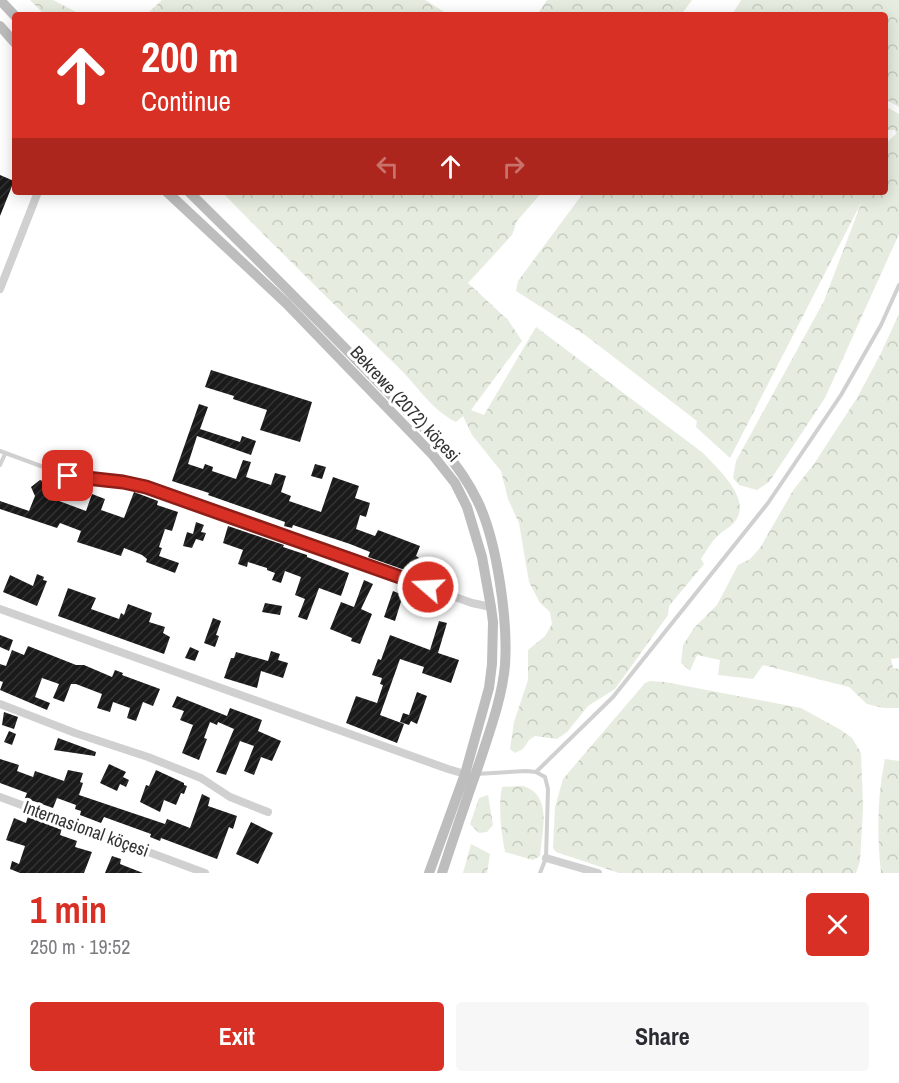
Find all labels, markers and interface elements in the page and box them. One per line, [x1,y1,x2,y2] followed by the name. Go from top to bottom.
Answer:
[141,29,239,85] text: 200 m
[42,36,120,114] icon: ahead
[141,83,231,119] text: Continue
[371,150,404,183] icon: left
[434,150,467,183] icon: ahead
[497,150,530,183] icon: right
[345,340,466,467] street label: Bekrewe (2072) köçesi
[42,450,93,501] pin
[51,459,84,492] icon: arrive
[396,555,460,619] position arrow
[20,794,153,863] street label: Internasional köçesi
[30,886,107,934] text: 1 min
[806,893,869,956] button: close
[30,933,130,960] text: 250 m · 19:52
[30,1002,444,1071] button: Exit
[456,1002,869,1071] button: Share

